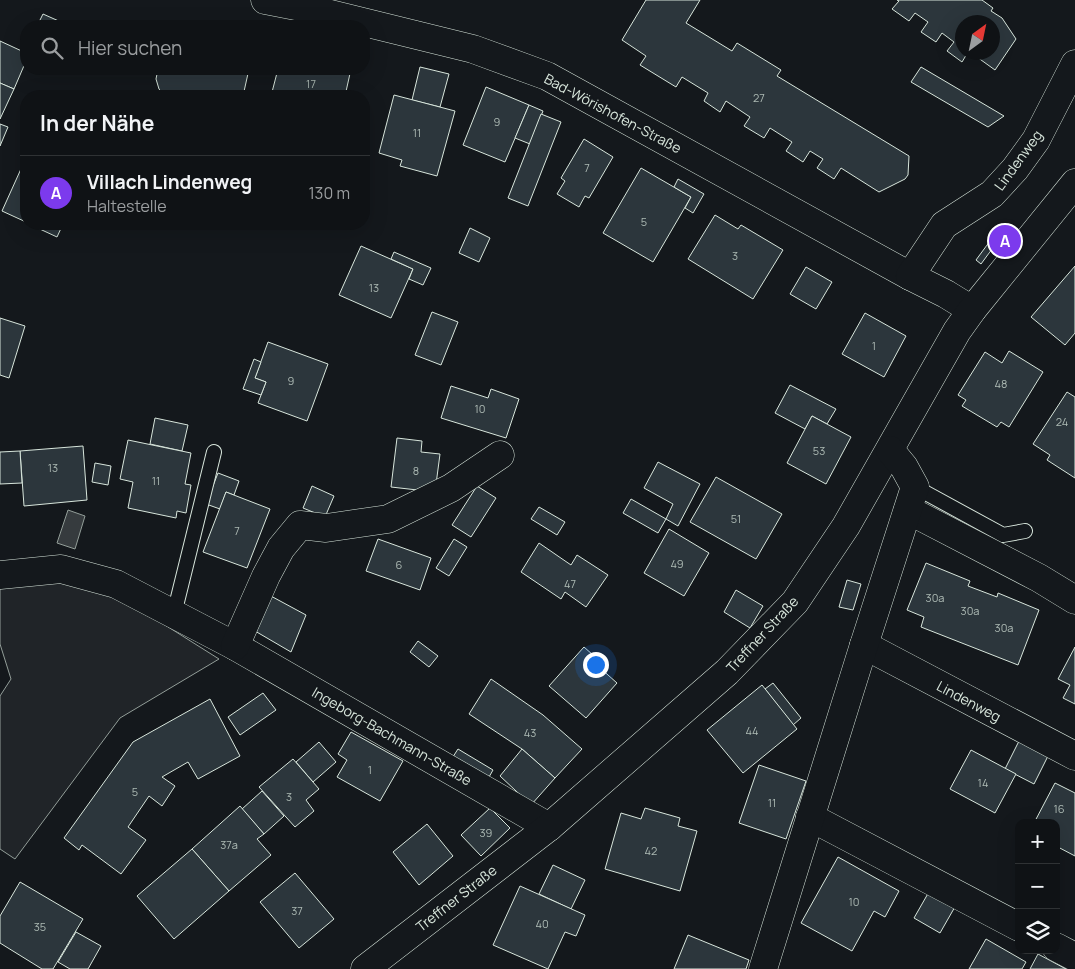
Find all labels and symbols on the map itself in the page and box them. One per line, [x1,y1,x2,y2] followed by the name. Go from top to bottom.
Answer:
[955,15,1000,60] north arrow
[541,69,685,157] street label: Bad-Wörishofen-Straße
[306,76,316,91] house number: 17
[753,90,765,105] house number: 27
[494,114,501,129] house number: 9
[413,125,421,140] house number: 11
[990,126,1046,194] street label: Lindenweg
[584,160,590,175] house number: 7
[641,214,647,229] house number: 5
[989,222,1021,260] pin: A
[732,248,738,263] house number: 3
[369,280,379,295] house number: 13
[872,338,876,353] house number: 1
[288,373,295,388] house number: 9
[995,376,1007,391] house number: 48
[474,401,486,416] house number: 10
[1056,414,1068,429] house number: 24
[813,443,825,458] house number: 53
[48,460,58,475] house number: 13
[413,463,419,478] house number: 8
[152,473,160,488] house number: 11
[731,511,741,526] house number: 51
[234,523,240,538] house number: 7
[670,556,684,571] house number: 49
[396,557,403,572] house number: 6
[564,576,576,591] house number: 47
[926,590,944,605] house number: 30a
[722,592,802,676] street label: Treffner Straße
[961,603,979,618] house number: 30a
[995,620,1013,635] house number: 30a
[583,652,609,678] your location
[934,676,1004,726] street label: Lindenweg
[309,682,475,790] street label: Ingeborg-Bachmann-Straße
[745,723,759,738] house number: 44
[524,725,536,740] house number: 43
[368,762,372,777] house number: 1
[978,775,988,790] house number: 14
[132,784,138,799] house number: 5
[286,789,292,804] house number: 3
[768,795,776,810] house number: 11
[1053,801,1065,816] house number: 16
[480,825,493,840] house number: 39
[220,837,238,852] house number: 37a
[645,843,657,858] house number: 42
[412,860,500,936] street label: Treffner Straße
[848,894,860,909] house number: 10
[291,903,303,918] house number: 37
[535,916,549,931] house number: 40
[34,919,46,934] house number: 35

